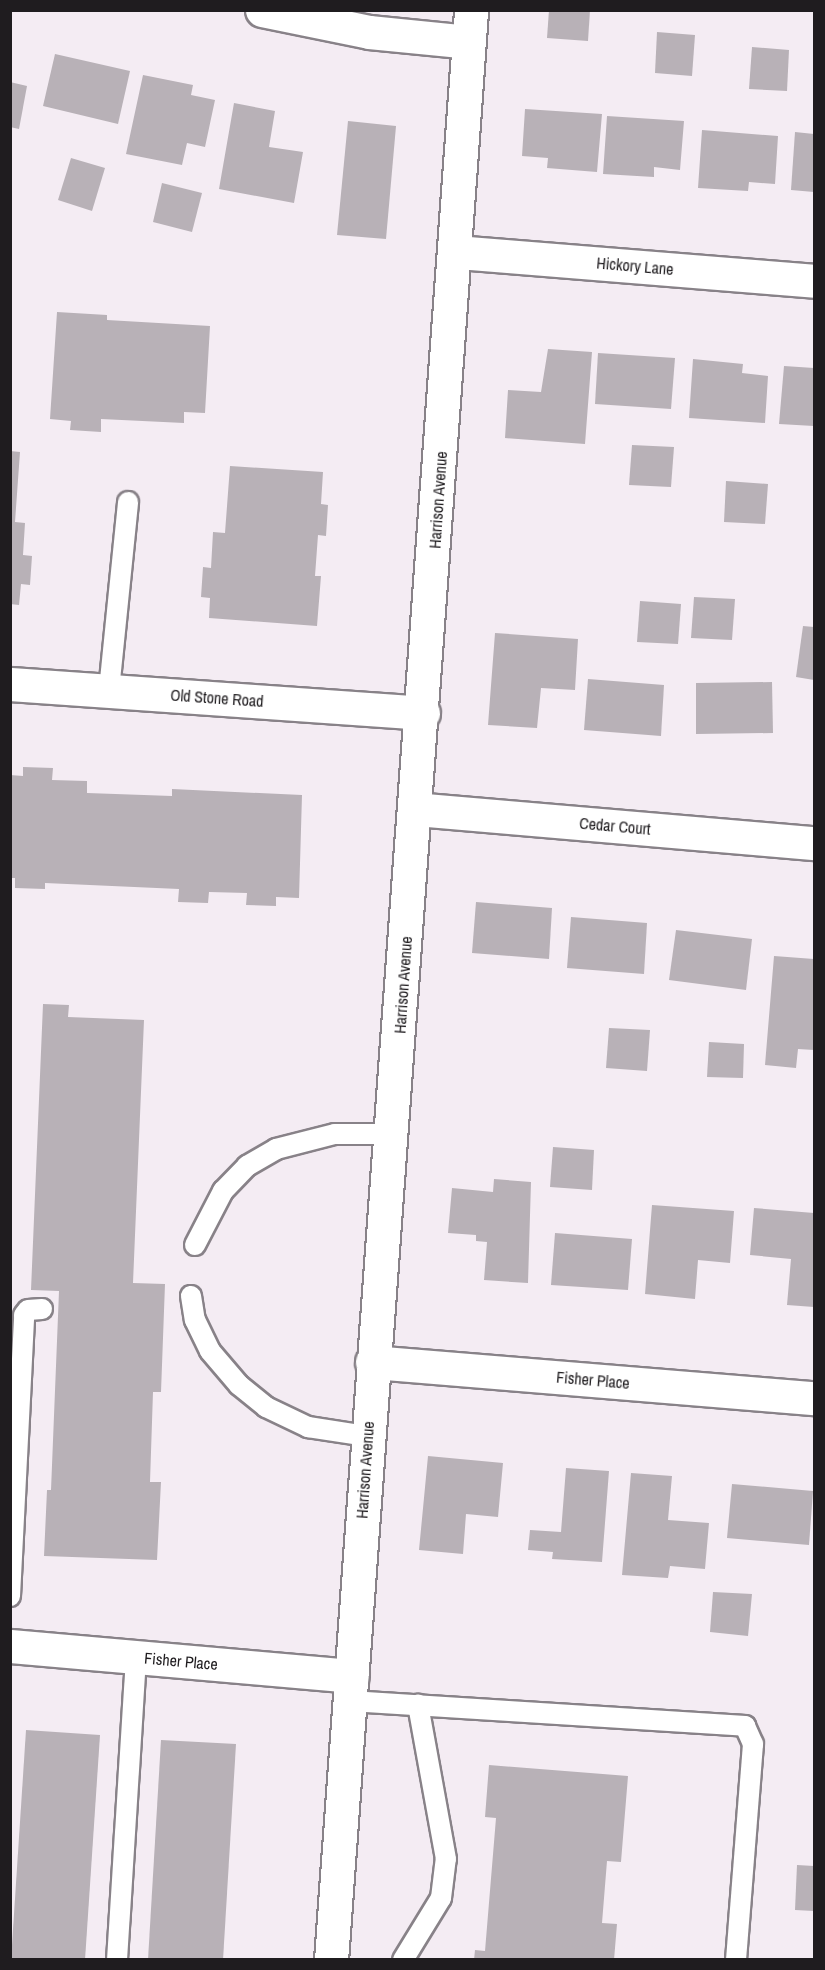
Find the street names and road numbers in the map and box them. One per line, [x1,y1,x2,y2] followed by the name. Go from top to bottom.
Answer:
[596,253,674,279] street label: Hickory Lane
[425,450,451,550] street label: Harrison Avenue
[170,685,264,711] street label: Old Stone Road
[579,813,651,839] street label: Cedar Court
[390,935,416,1035] street label: Harrison Avenue
[555,1367,631,1393] street label: Fisher Place
[352,1420,378,1520] street label: Harrison Avenue
[143,1648,219,1674] street label: Fisher Place

